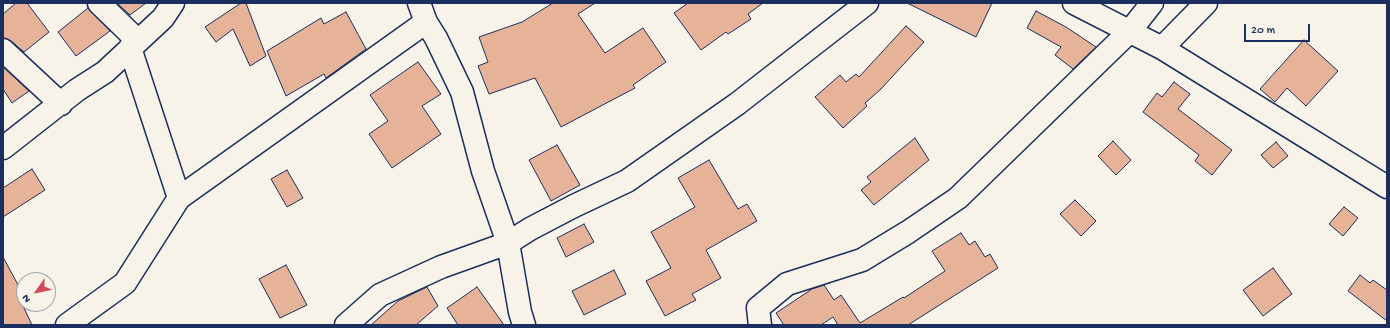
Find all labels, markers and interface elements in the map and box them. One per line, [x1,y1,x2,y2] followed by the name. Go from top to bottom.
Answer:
[1246,16,1312,42] scale bar
[1251,24,1275,38] text: 20 m
[16,272,56,312] north arrow
[20,292,34,304] text: N

